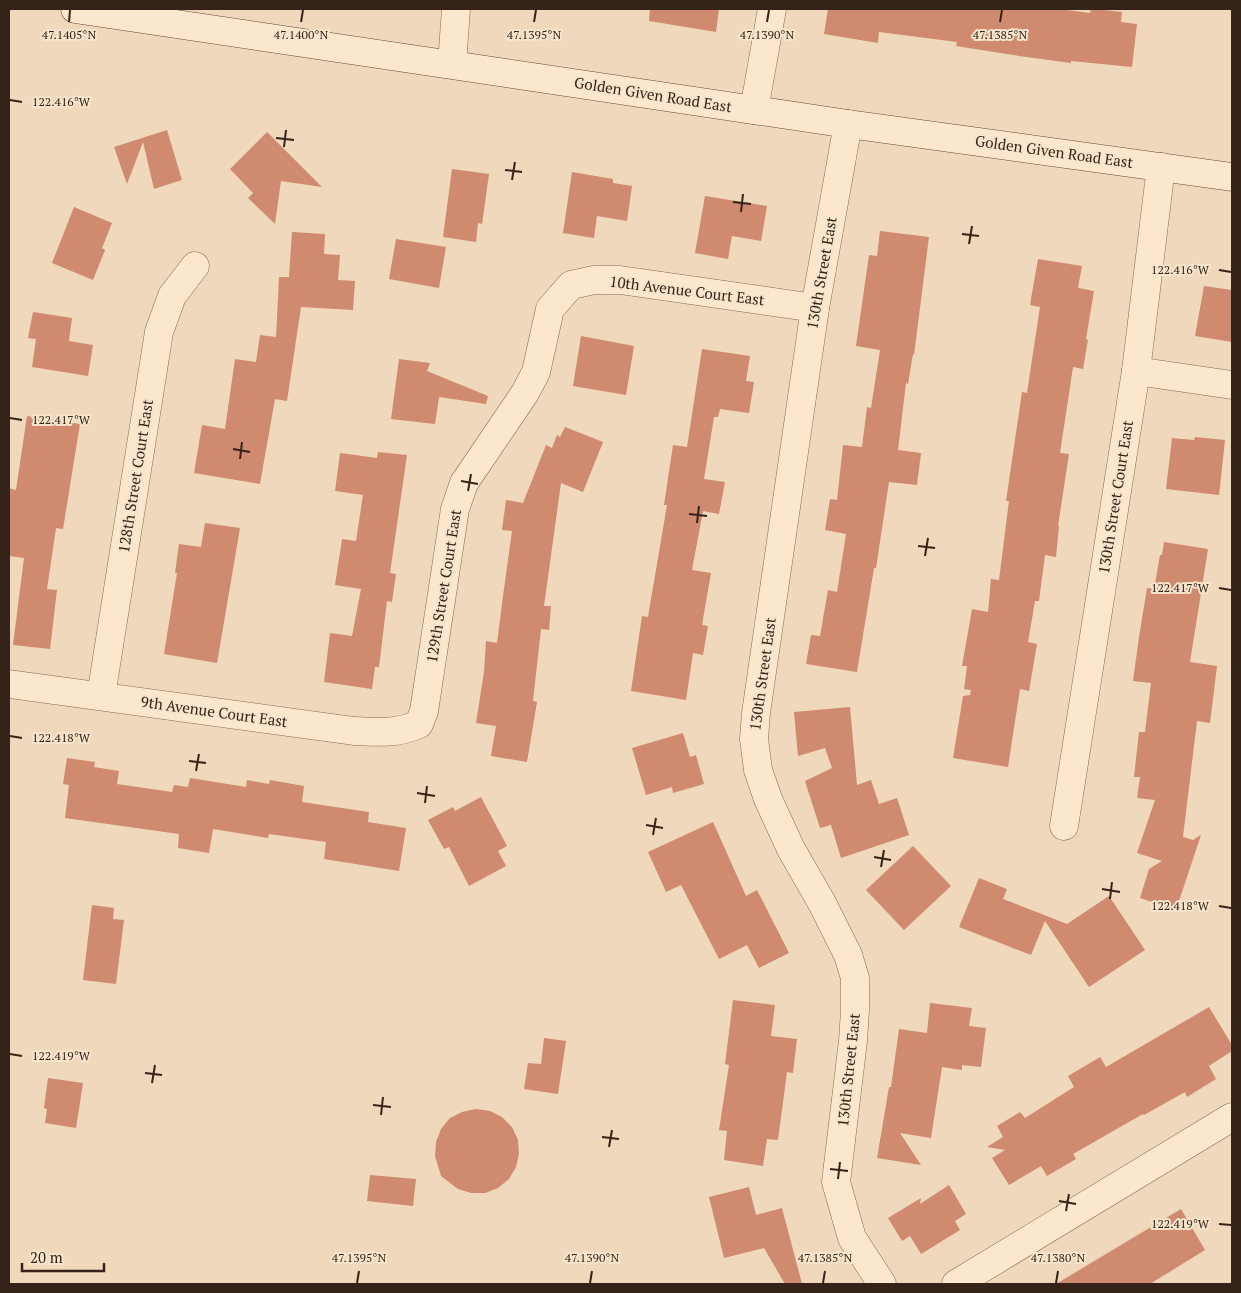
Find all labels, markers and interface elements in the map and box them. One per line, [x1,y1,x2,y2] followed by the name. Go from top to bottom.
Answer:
[42,27,96,42] text: 47.1405°N
[274,27,328,42] text: 47.1400°N
[507,27,561,42] text: 47.1395°N
[740,27,794,42] text: 47.1390°N
[973,27,1027,42] text: 47.1385°N
[573,72,734,116] street label: Golden Given Road East
[32,94,91,109] text: 122.416°W
[974,130,1135,172] street label: Golden Given Road East
[801,215,841,331] street label: 130th Street East
[1151,262,1210,277] text: 122.416°W
[608,271,766,309] street label: 10th Avenue Court East
[113,397,157,554] street label: 128th Street Court East
[32,412,91,427] text: 122.417°W
[1093,418,1137,575] street label: 130th Street Court East
[421,507,465,664] street label: 129th Street Court East
[1151,580,1210,595] text: 122.417°W
[744,616,780,732] street label: 130th Street East
[139,691,289,731] street label: 9th Avenue Court East
[32,730,91,745] text: 122.418°W
[1151,898,1210,913] text: 122.418°W
[832,1012,864,1128] street label: 130th Street East
[32,1048,91,1063] text: 122.419°W
[1151,1216,1210,1231] text: 122.419°W
[22,1240,105,1272] scale bar
[30,1247,63,1267] text: 20 m
[332,1250,386,1265] text: 47.1395°N
[565,1250,619,1265] text: 47.1390°N
[798,1250,852,1265] text: 47.1385°N
[1031,1250,1085,1265] text: 47.1380°N

